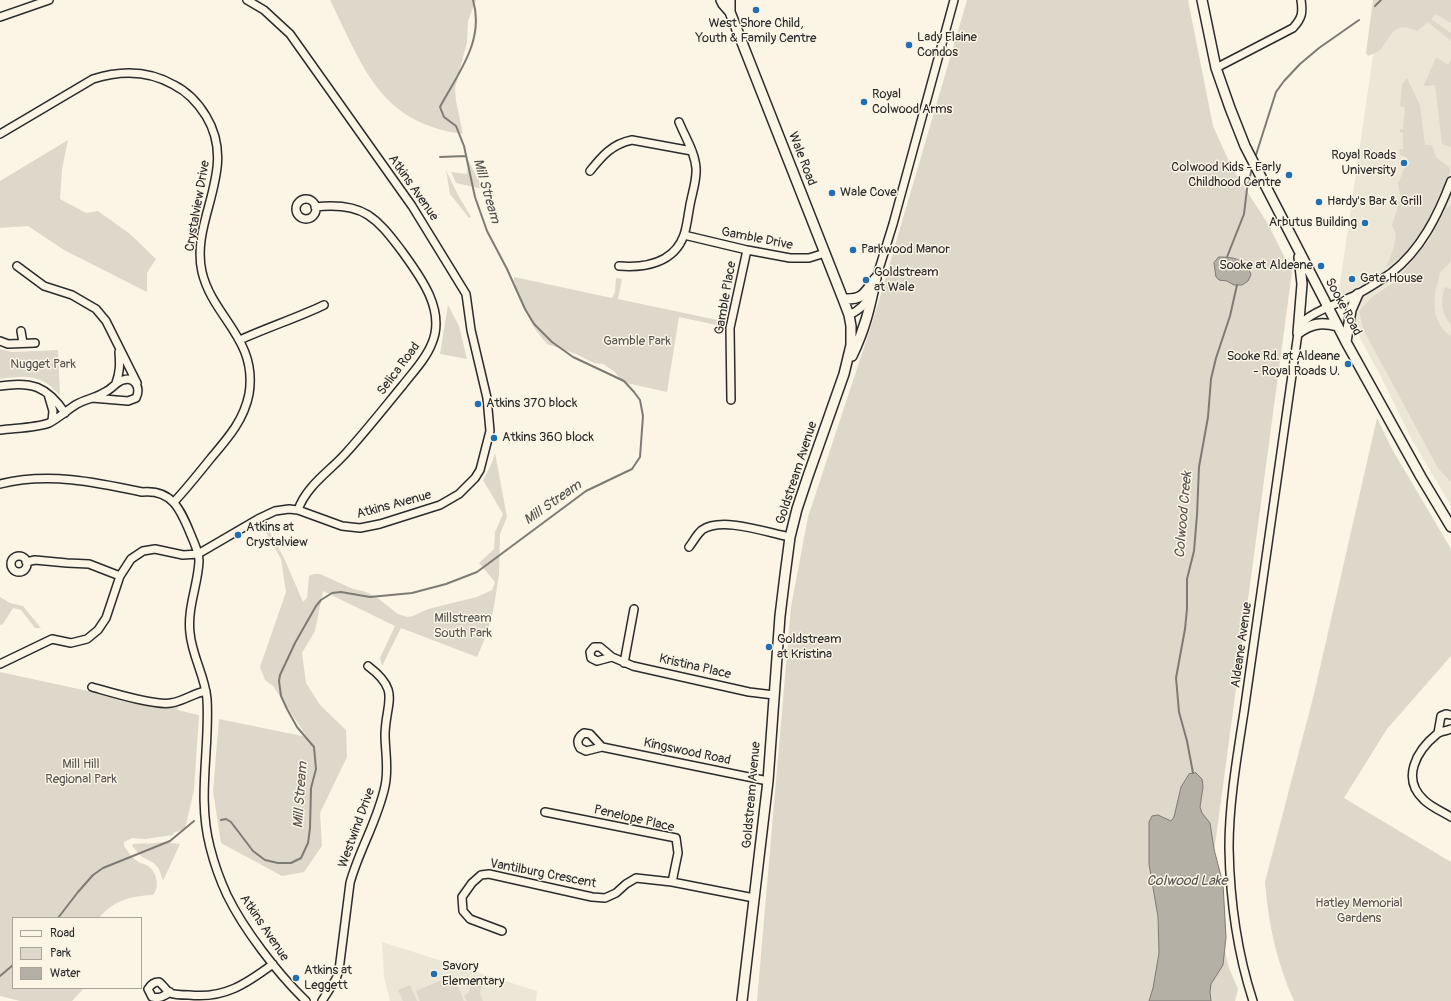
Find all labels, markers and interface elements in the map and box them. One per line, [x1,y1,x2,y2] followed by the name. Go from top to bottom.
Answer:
[751,5,761,15] marker: West Shore Child, Youth & Family Centre
[696,16,816,47] place label: West Shore Child, Youth & Family Centre
[917,30,977,61] place label: Lady Elaine Condos
[904,40,914,50] marker: Lady Elaine Condos
[872,87,952,118] place label: Royal Colwood Arms
[859,97,869,107] marker: Royal Colwood Arms
[785,130,819,188] street label: Wale Road
[1331,148,1396,179] place label: Royal Roads University
[385,152,441,224] street label: Atkins Avenue
[469,157,503,225] water label: Mill Stream
[1399,158,1409,168] marker: Royal Roads University
[182,159,214,253] street label: Crystalview Drive
[1171,160,1281,191] place label: Colwood Kids - Early Childhood Centre
[1284,170,1294,180] marker: Colwood Kids - Early Childhood Centre
[840,185,897,201] place label: Wale Cove
[827,188,837,198] marker: Wale Cove
[1327,194,1422,210] place label: Hardy's Bar & Grill
[1314,197,1324,207] marker: Hardy's Bar & Grill
[1269,215,1357,231] place label: Arbutus Building
[1360,218,1370,228] marker: Arbutus Building
[720,224,794,254] street label: Gamble Drive
[861,242,950,258] place label: Parkwood Manor
[848,245,858,255] marker: Parkwood Manor
[1219,258,1313,274] place label: Sooke at Aldeane
[712,260,740,336] street label: Gamble Place
[1316,261,1326,271] marker: Sooke at Aldeane
[874,265,938,296] place label: Goldstream at Wale
[1360,271,1423,287] place label: Gate House
[1347,274,1357,284] marker: Gate House
[861,275,871,285] marker: Goldstream at Wale
[1321,275,1365,339] street label: Sooke Road
[603,334,671,350] park label: Gamble Park
[374,340,424,398] street label: Selica Road
[1227,349,1340,380] place label: Sooke Rd. at Aldeane - Royal Roads U.
[10,357,76,373] park label: Nugget Park
[1343,359,1353,369] marker: Sooke Rd. at Aldeane - Royal Roads U.
[486,396,577,412] place label: Atkins 370 block
[473,399,483,409] marker: Atkins 370 block
[773,420,821,526] street label: Goldstream Avenue
[502,430,594,446] place label: Atkins 360 block
[489,433,499,443] marker: Atkins 360 block
[1172,471,1196,559] water label: Colwood Creek
[521,477,585,529] water label: Mill Stream
[355,488,433,522] street label: Atkins Avenue
[246,520,308,551] place label: Atkins at Crystalview
[233,530,243,540] marker: Atkins at Crystalview
[1228,601,1256,689] street label: Aldeane Avenue
[434,611,492,642] park label: Millstream South Park
[777,632,841,663] place label: Goldstream at Kristina
[764,642,774,652] marker: Goldstream at Kristina
[657,651,733,683] street label: Kristina Place
[642,735,732,769] street label: Kingswood Road
[740,741,764,849] street label: Goldstream Avenue
[45,757,117,788] park label: Mill Hill Regional Park
[290,761,312,829] water label: Mill Stream
[335,786,379,870] street label: Westwind Drive
[592,802,676,836] street label: Penelope Place
[488,856,598,892] street label: Vantilburg Crescent
[1146,873,1228,889] water label: Colwood Lake
[236,892,292,964] street label: Atkins Avenue
[1315,896,1403,927] park label: Hatley Memorial Gardens
[12,917,142,989] legend
[50,926,75,941] text: Road
[50,946,71,961] text: Park
[442,959,505,990] place label: Savory Elementary
[304,963,352,994] place label: Atkins at Leggett
[50,966,81,981] text: Water
[429,969,439,979] marker: Savory Elementary
[291,973,301,983] marker: Atkins at Leggett

